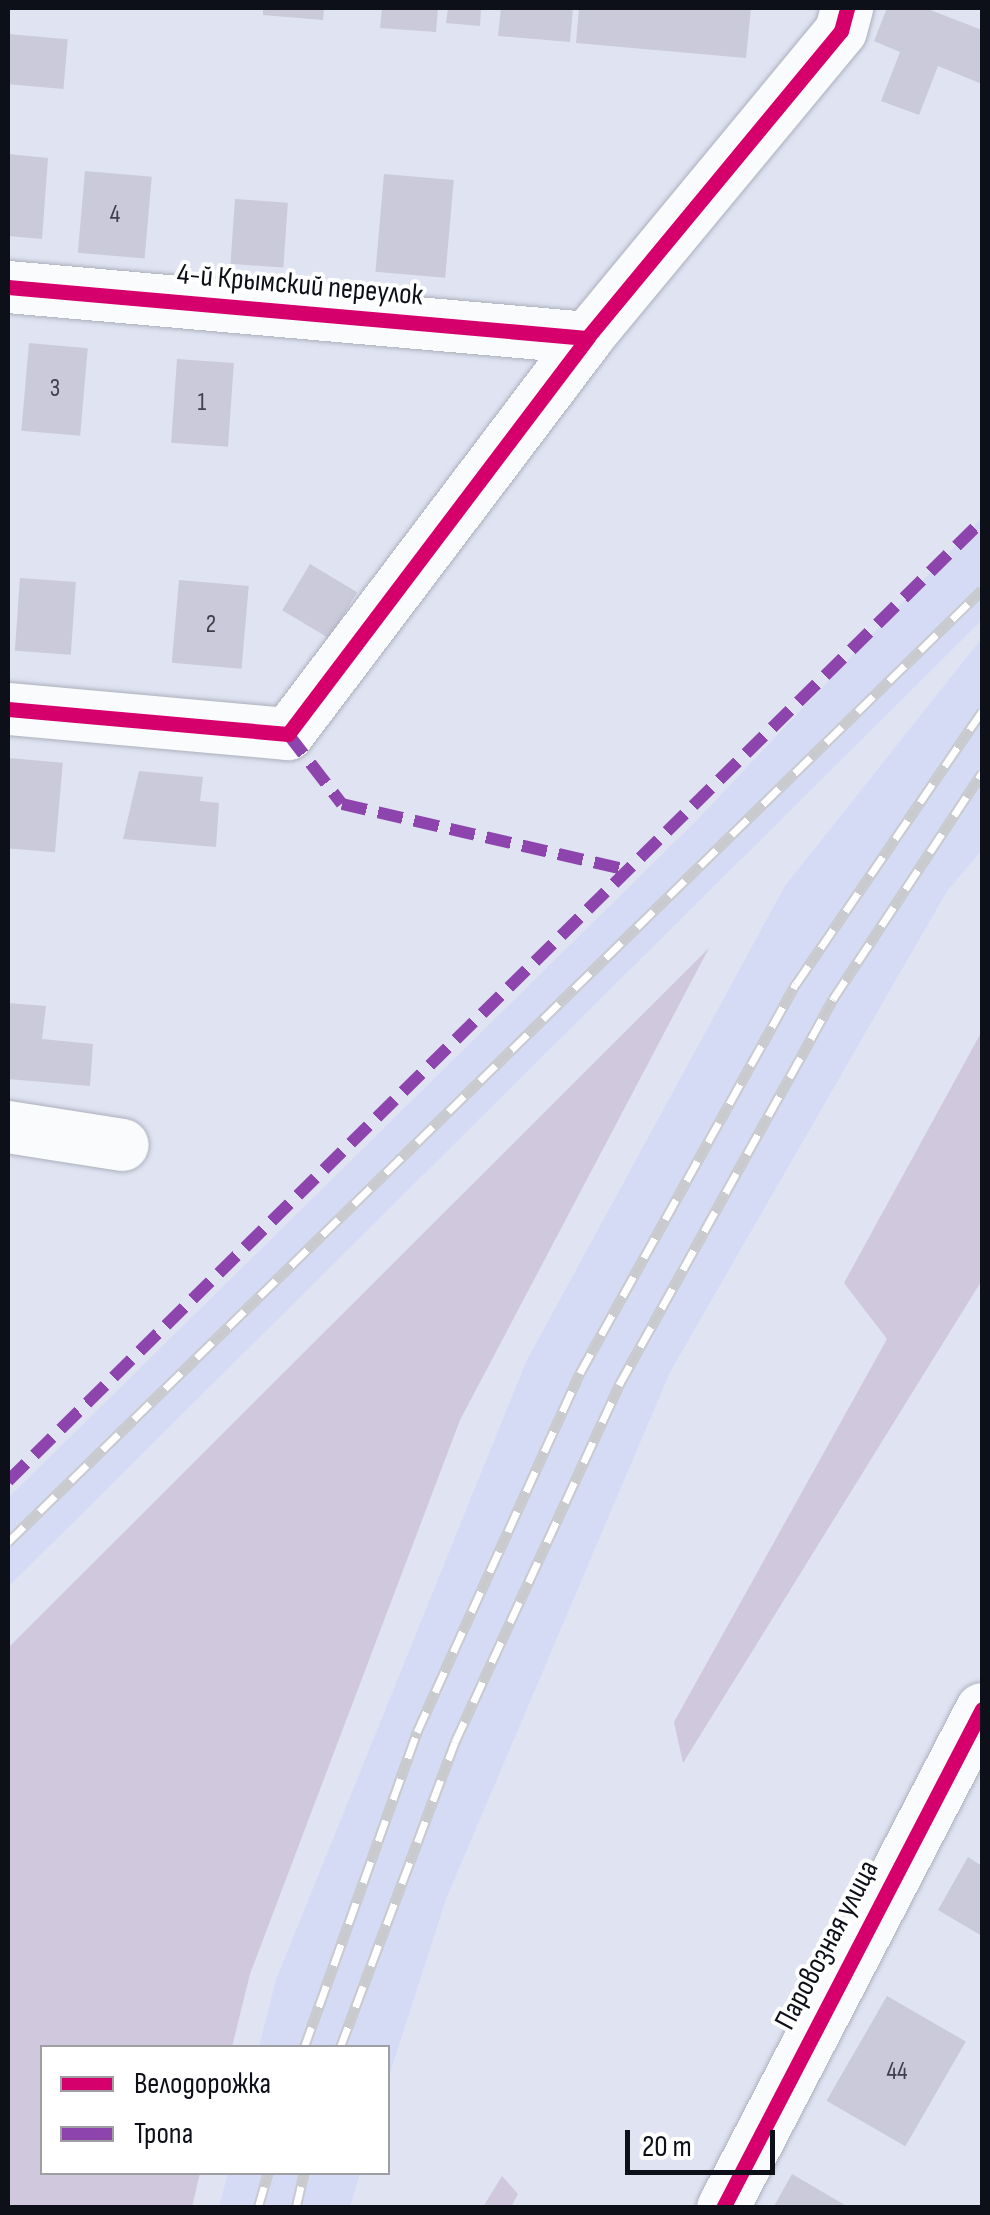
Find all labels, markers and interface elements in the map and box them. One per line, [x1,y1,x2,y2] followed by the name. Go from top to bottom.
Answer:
[110,200,120,230] house number: 4
[175,256,425,314] street label: 4-й Крымский переулок
[50,374,60,404] house number: 3
[198,388,206,418] house number: 1
[206,610,216,640] house number: 2
[767,1854,887,2036] street label: Паровозная улица
[40,2045,390,2175] legend
[887,2057,907,2087] house number: 44
[134,2066,271,2102] text: Велодорожка
[630,2110,780,2172] scale bar
[134,2116,193,2152] text: Тропа
[642,2129,692,2165] text: 20 m

